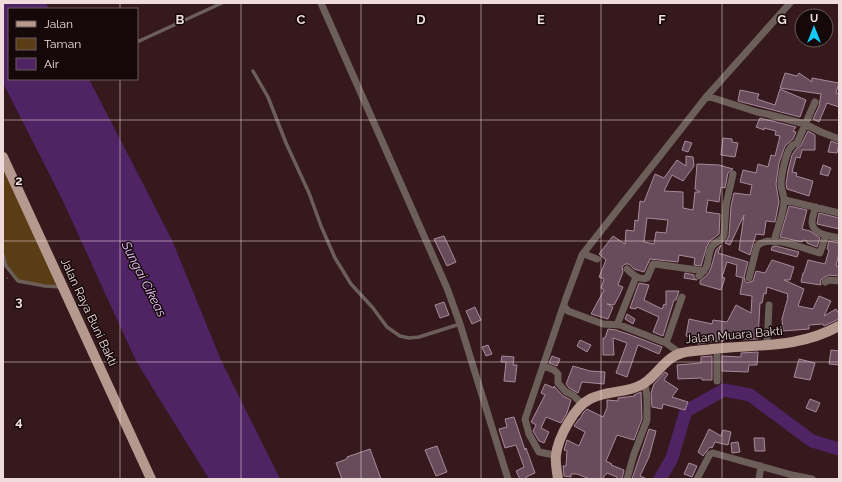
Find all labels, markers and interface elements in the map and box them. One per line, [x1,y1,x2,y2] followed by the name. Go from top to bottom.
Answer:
[8,8,138,80] legend
[794,8,834,48] north arrow
[176,12,185,27] text: B
[297,12,306,27] text: C
[416,12,426,27] text: D
[537,12,545,27] text: E
[658,12,666,27] text: F
[777,12,787,27] text: G
[810,12,818,25] text: U
[44,17,73,31] text: Jalan
[44,37,81,51] text: Taman
[44,57,60,71] text: Air
[15,173,23,188] text: 2
[118,238,169,319] water label: Sungai Cikeas
[58,256,120,368] street label: Jalan Raya Buni Bakti
[15,294,23,309] text: 3
[685,324,783,346] street label: Jalan Muara Bakti
[15,414,23,429] text: 4

